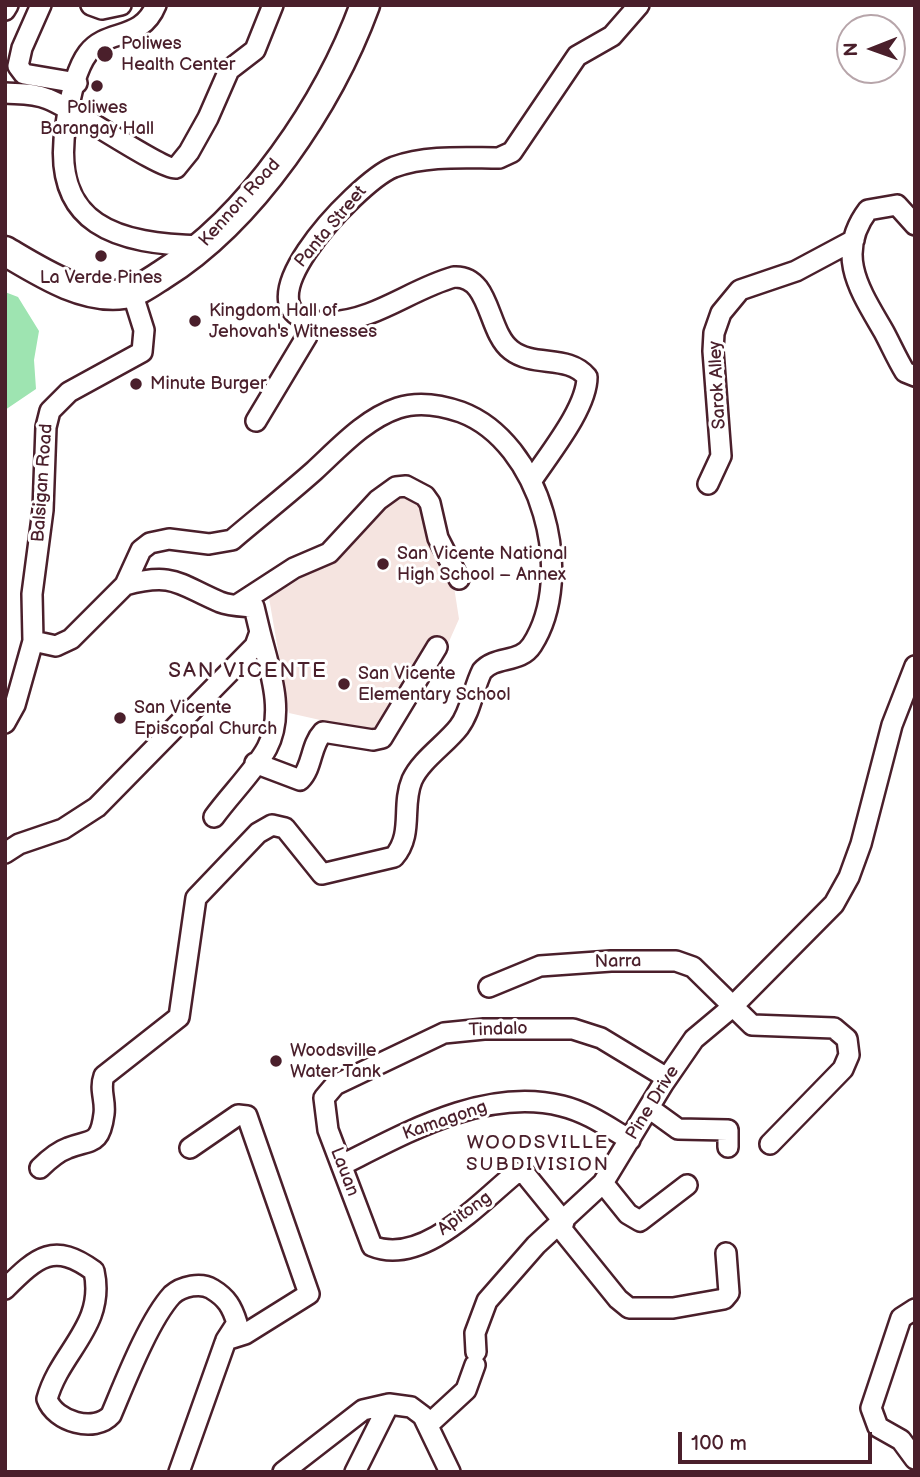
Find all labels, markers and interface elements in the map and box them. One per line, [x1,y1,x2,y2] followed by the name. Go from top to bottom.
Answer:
[836,14,906,84] north arrow
[121,33,235,76] place label: Poliwes Health Center
[840,42,863,57] text: N
[95,44,115,64] marker: Poliwes Health Center
[89,78,105,94] marker: Poliwes Barangay Hall
[40,97,154,140] place label: Poliwes Barangay Hall
[195,154,285,252] street label: Kennon Road
[290,182,372,272] street label: Panta Street
[93,248,109,264] marker: La Verde Pines
[40,267,162,289] place label: La Verde Pines
[209,300,377,342] place label: Kingdom Hall of Jehovah's Witnesses
[187,313,203,329] marker: Kingdom Hall of Jehovah's Witnesses
[705,340,731,430] street label: Sarok Alley
[150,373,266,395] place label: Minute Burger
[128,376,144,392] marker: Minute Burger
[28,423,58,543] street label: Balsigan Road
[397,543,567,586] place label: San Vicente National High School – Annex
[375,556,391,572] marker: San Vicente National High School – Annex
[170,659,326,685] district label: SAN VICENTE
[358,663,511,706] place label: San Vicente Elementary School
[336,676,352,692] marker: San Vicente Elementary School
[134,697,277,740] place label: San Vicente Episcopal Church
[112,710,128,726] marker: San Vicente Episcopal Church
[595,951,641,973] street label: Narra
[468,1018,528,1042] street label: Tindalo
[290,1040,381,1082] place label: Woodsville Water Tank
[268,1053,284,1069] marker: Woodsville Water Tank
[622,1062,684,1144] street label: Pine Drive
[400,1096,490,1146] street label: Kamagong
[467,1132,609,1176] district label: WOODSVILLE SUBDIVISION
[325,1145,363,1199] street label: Lauan
[434,1187,496,1241] street label: Apitong
[682,1418,876,1462] scale bar
[691,1431,747,1456] text: 100 m

